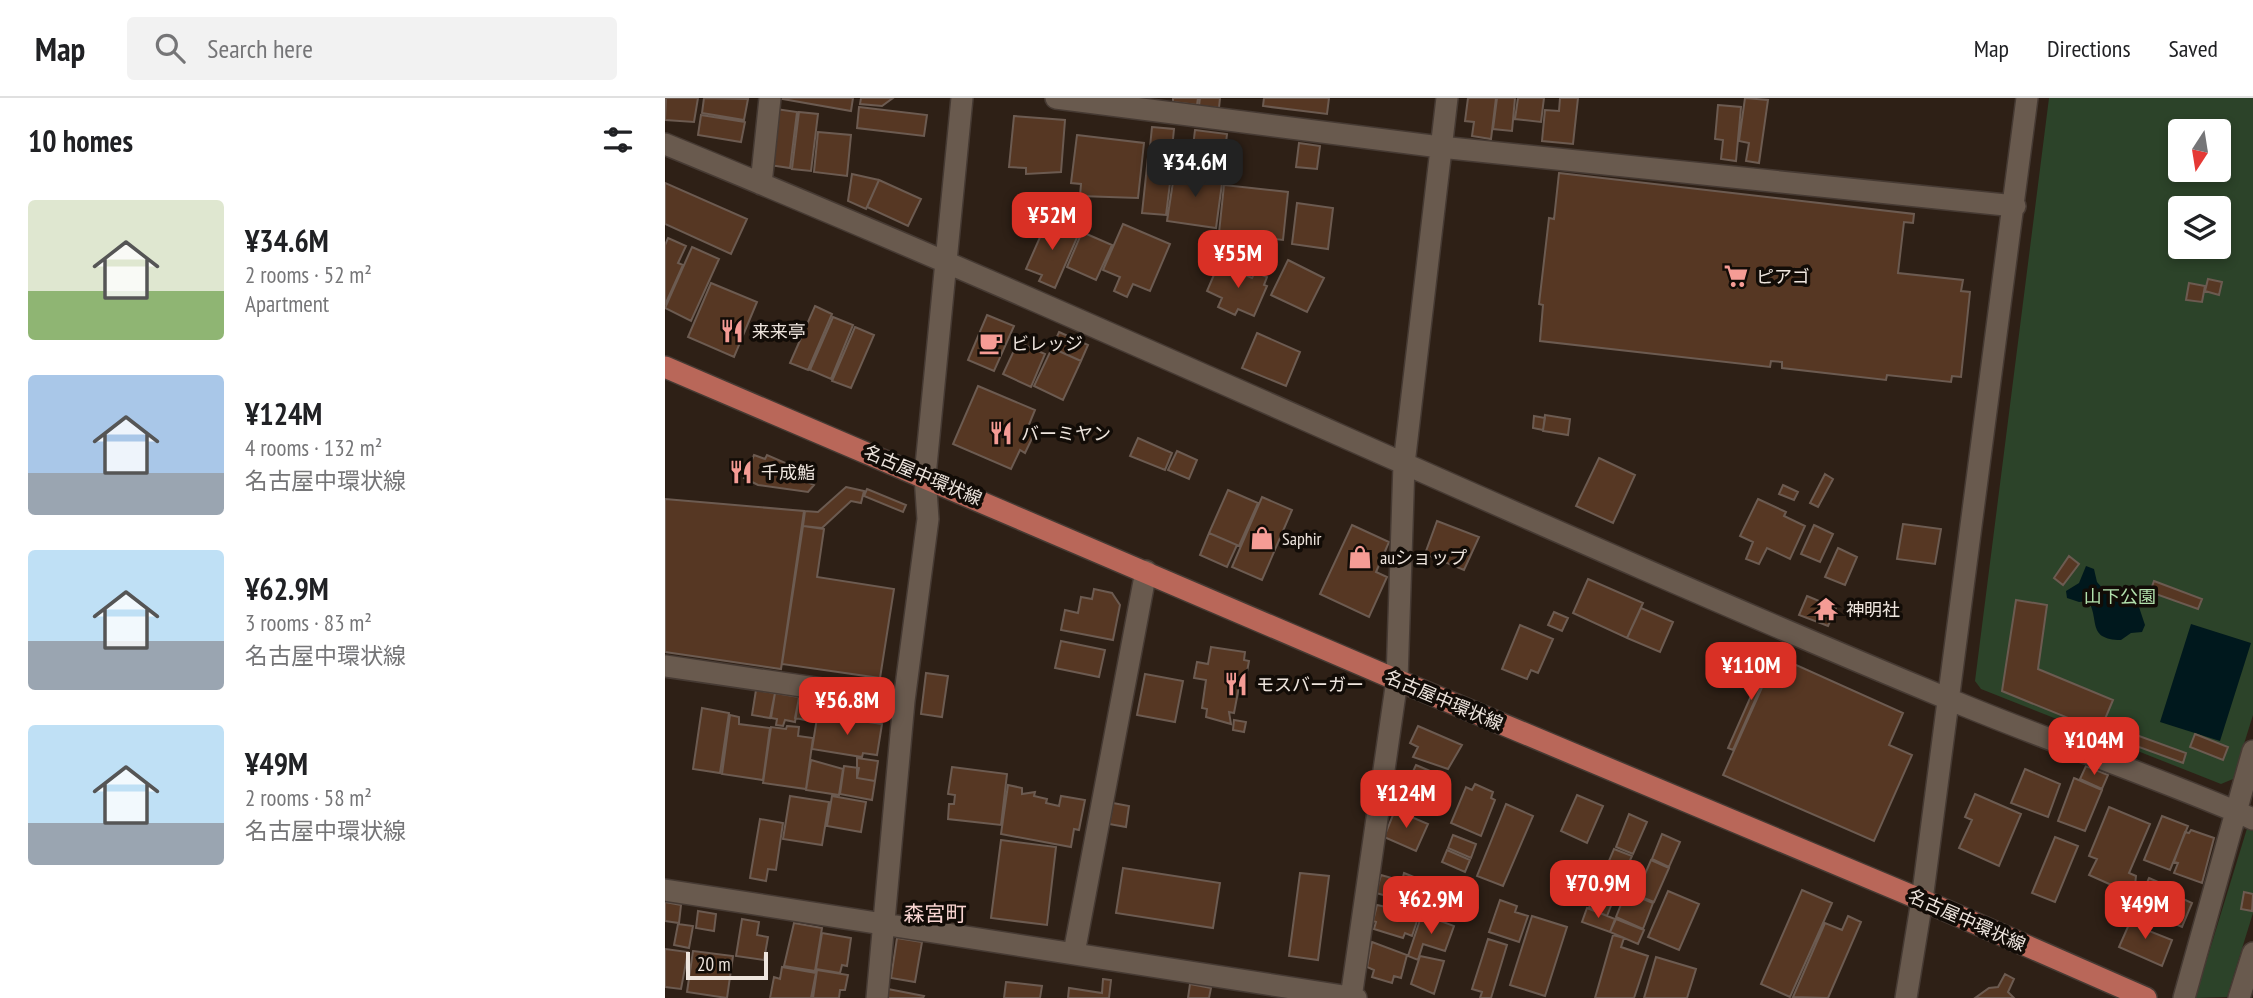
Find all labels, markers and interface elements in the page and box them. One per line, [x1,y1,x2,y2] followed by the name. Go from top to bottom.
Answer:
[127,17,617,80] search box
[35,27,85,70] text: Map
[151,29,189,67] icon: search
[207,32,313,65] text: Search here
[1974,33,2009,64] text: Map
[2047,33,2131,64] text: Directions
[2169,33,2218,64] text: Saved
[2168,119,2231,182] north arrow
[2168,119,2231,259] map controls
[28,121,133,160] text: 10 homes
[599,121,637,159] icon: filters
[1138,140,1252,199] pin: ¥34.6M
[1163,147,1227,176] text: ¥34.6M
[1011,192,1093,252] pin: ¥52M
[2168,196,2231,259] button: layers
[1028,200,1076,229] text: ¥52M
[245,221,329,260] text: ¥34.6M
[84,228,168,312] icon: home
[1197,230,1279,290] pin: ¥55M
[1214,238,1262,267] text: ¥55M
[245,260,372,289] text: 2 rooms · 52 m²
[1722,262,1750,290] supermarket icon: ピアゴ
[1756,265,1810,288] place label: ピアゴ
[245,289,329,318] text: Apartment
[718,317,746,345] restaurant icon: 来来亭
[752,320,806,343] place label: 来来亭
[977,329,1005,357] cafe icon: ビレッジ
[1011,332,1083,355] place label: ビレッジ
[245,394,322,433] text: ¥124M
[84,403,168,487] icon: home
[987,419,1015,447] restaurant icon: バーミヤン
[1021,422,1111,445] place label: バーミヤン
[245,433,382,462] text: 4 rooms · 132 m²
[861,440,985,510] street label: 名古屋中環状線
[727,458,755,486] restaurant icon: 千成鮨
[761,461,815,484] place label: 千成鮨
[245,466,406,495] text: 名古屋中環状線
[1248,524,1276,552] shop icon: Saphir
[1282,527,1322,550] place label: Saphir
[1346,543,1374,571] shop icon: auショップ
[1380,546,1467,569] place label: auショップ
[245,569,329,608] text: ¥62.9M
[84,578,168,662] icon: home
[2084,585,2156,608] park label: 山下公園
[1812,595,1840,623] temple icon: 神明社
[1846,598,1900,621] place label: 神明社
[245,608,372,637] text: 3 rooms · 83 m²
[245,641,406,670] text: 名古屋中環状線
[1702,642,1800,702] pin: ¥110M
[1721,650,1781,679] text: ¥110M
[1382,665,1506,735] street label: 名古屋中環状線
[1222,670,1250,698] restaurant icon: モスバーガー
[1256,673,1364,696] place label: モスバーガー
[790,678,904,737] pin: ¥56.8M
[815,685,879,714] text: ¥56.8M
[2045,718,2143,777] pin: ¥104M
[2064,725,2124,754] text: ¥104M
[245,744,308,783] text: ¥49M
[84,753,168,837] icon: home
[1357,770,1455,830] pin: ¥124M
[1376,778,1436,807] text: ¥124M
[245,783,372,812] text: 2 rooms · 58 m²
[245,816,406,845] text: 名古屋中環状線
[1541,860,1655,920] pin: ¥70.9M
[1566,868,1630,897] text: ¥70.9M
[1374,876,1488,936] pin: ¥62.9M
[2104,882,2186,941] pin: ¥49M
[1399,884,1463,913] text: ¥62.9M
[1905,884,2029,956] street label: 名古屋中環状線
[2121,889,2169,918] text: ¥49M
[904,900,967,927] district label: 森宮町
[686,949,768,981] scale bar
[697,952,731,976] text: 20 m

